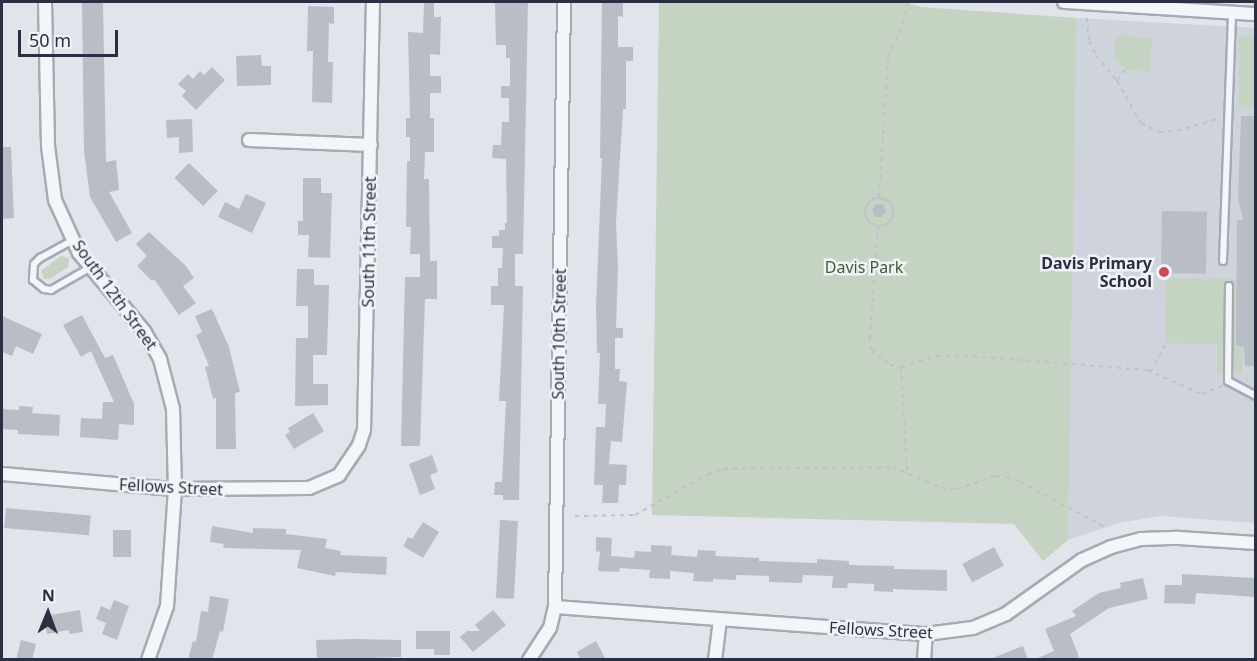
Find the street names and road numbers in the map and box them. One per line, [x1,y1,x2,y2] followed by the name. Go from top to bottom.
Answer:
[358,176,380,308] street label: South 11th Street
[69,236,161,354] street label: South 12th Street
[548,268,570,400] street label: South 10th Street
[119,475,223,499] street label: Fellows Street
[829,618,933,642] street label: Fellows Street

